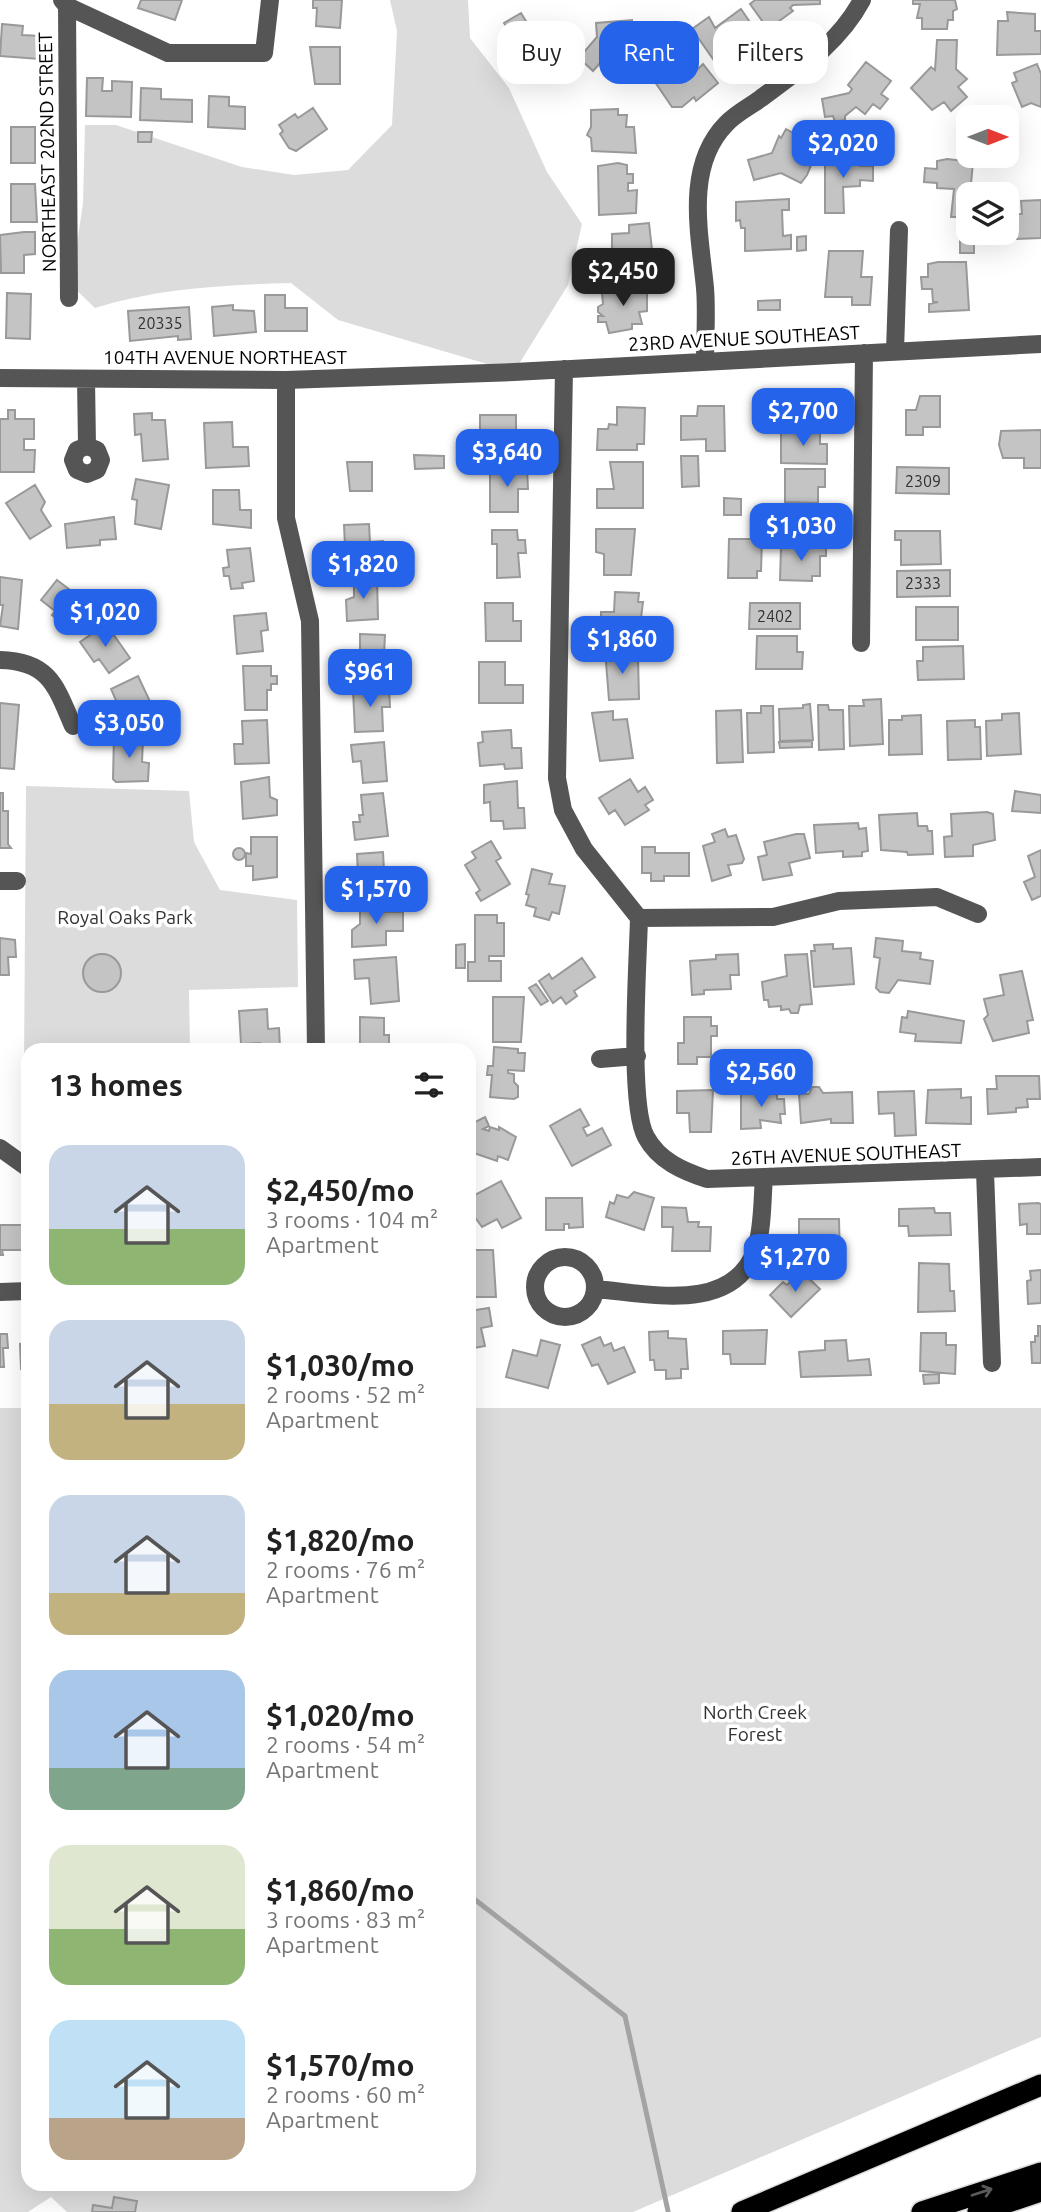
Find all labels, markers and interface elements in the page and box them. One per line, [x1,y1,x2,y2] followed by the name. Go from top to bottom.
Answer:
[497,21,585,84] chip: Buy
[599,21,699,84] chip: Rent
[713,21,828,84] chip: Filters
[34,31,60,272] street label: NORTHEAST 202ND STREET
[956,105,1018,168] north arrow
[956,105,1019,245] map controls
[786,120,900,180] pin: $2,020
[808,130,878,155] text: $2,020
[956,182,1019,245] button: layers
[566,248,680,308] pin: $2,450
[588,258,658,283] text: $2,450
[137,314,183,332] house number: 20335
[627,321,861,355] street label: 23RD AVENUE SOUTHEAST
[103,346,347,368] street label: 104TH AVENUE NORTHEAST
[746,388,860,448] pin: $2,700
[768,398,838,423] text: $2,700
[450,430,564,489] pin: $3,640
[472,439,542,464] text: $3,640
[905,472,941,490] house number: 2309
[744,504,858,563] pin: $1,030
[766,513,836,538] text: $1,030
[306,542,420,601] pin: $1,820
[328,551,398,576] text: $1,820
[905,574,941,592] house number: 2333
[48,590,162,649] pin: $1,020
[70,599,140,624] text: $1,020
[757,607,793,625] house number: 2402
[565,616,679,676] pin: $1,860
[587,626,657,651] text: $1,860
[329,650,411,709] pin: $961
[344,659,396,684] text: $961
[72,700,186,760] pin: $3,050
[94,710,164,735] text: $3,050
[319,866,433,926] pin: $1,570
[341,876,411,901] text: $1,570
[57,906,193,928] park label: Royal Oaks Park
[704,1050,818,1109] pin: $2,560
[726,1059,796,1084] text: $2,560
[410,1066,448,1104] icon: filters
[49,1068,183,1102] text: 13 homes
[730,1139,962,1169] street label: 26TH AVENUE SOUTHEAST
[105,1173,189,1257] icon: home
[266,1173,415,1207] text: $2,450/mo
[266,1207,438,1232] text: 3 rooms · 104 m²
[266,1232,379,1257] text: Apartment
[738,1234,852,1294] pin: $1,270
[760,1244,830,1269] text: $1,270
[105,1348,189,1432] icon: home
[266,1348,415,1382] text: $1,030/mo
[266,1382,425,1407] text: 2 rooms · 52 m²
[266,1407,379,1432] text: Apartment
[105,1523,189,1607] icon: home
[266,1523,415,1557] text: $1,820/mo
[266,1557,425,1582] text: 2 rooms · 76 m²
[266,1582,379,1607] text: Apartment
[105,1698,189,1782] icon: home
[266,1698,415,1732] text: $1,020/mo
[703,1701,807,1745] park label: North Creek Forest
[266,1732,425,1757] text: 2 rooms · 54 m²
[266,1757,379,1782] text: Apartment
[105,1873,189,1957] icon: home
[266,1873,415,1907] text: $1,860/mo
[266,1907,425,1932] text: 3 rooms · 83 m²
[266,1932,379,1957] text: Apartment
[105,2048,189,2132] icon: home
[266,2048,415,2082] text: $1,570/mo
[266,2082,425,2107] text: 2 rooms · 60 m²
[266,2107,379,2132] text: Apartment
[970,2185,992,2198] one-way arrow

